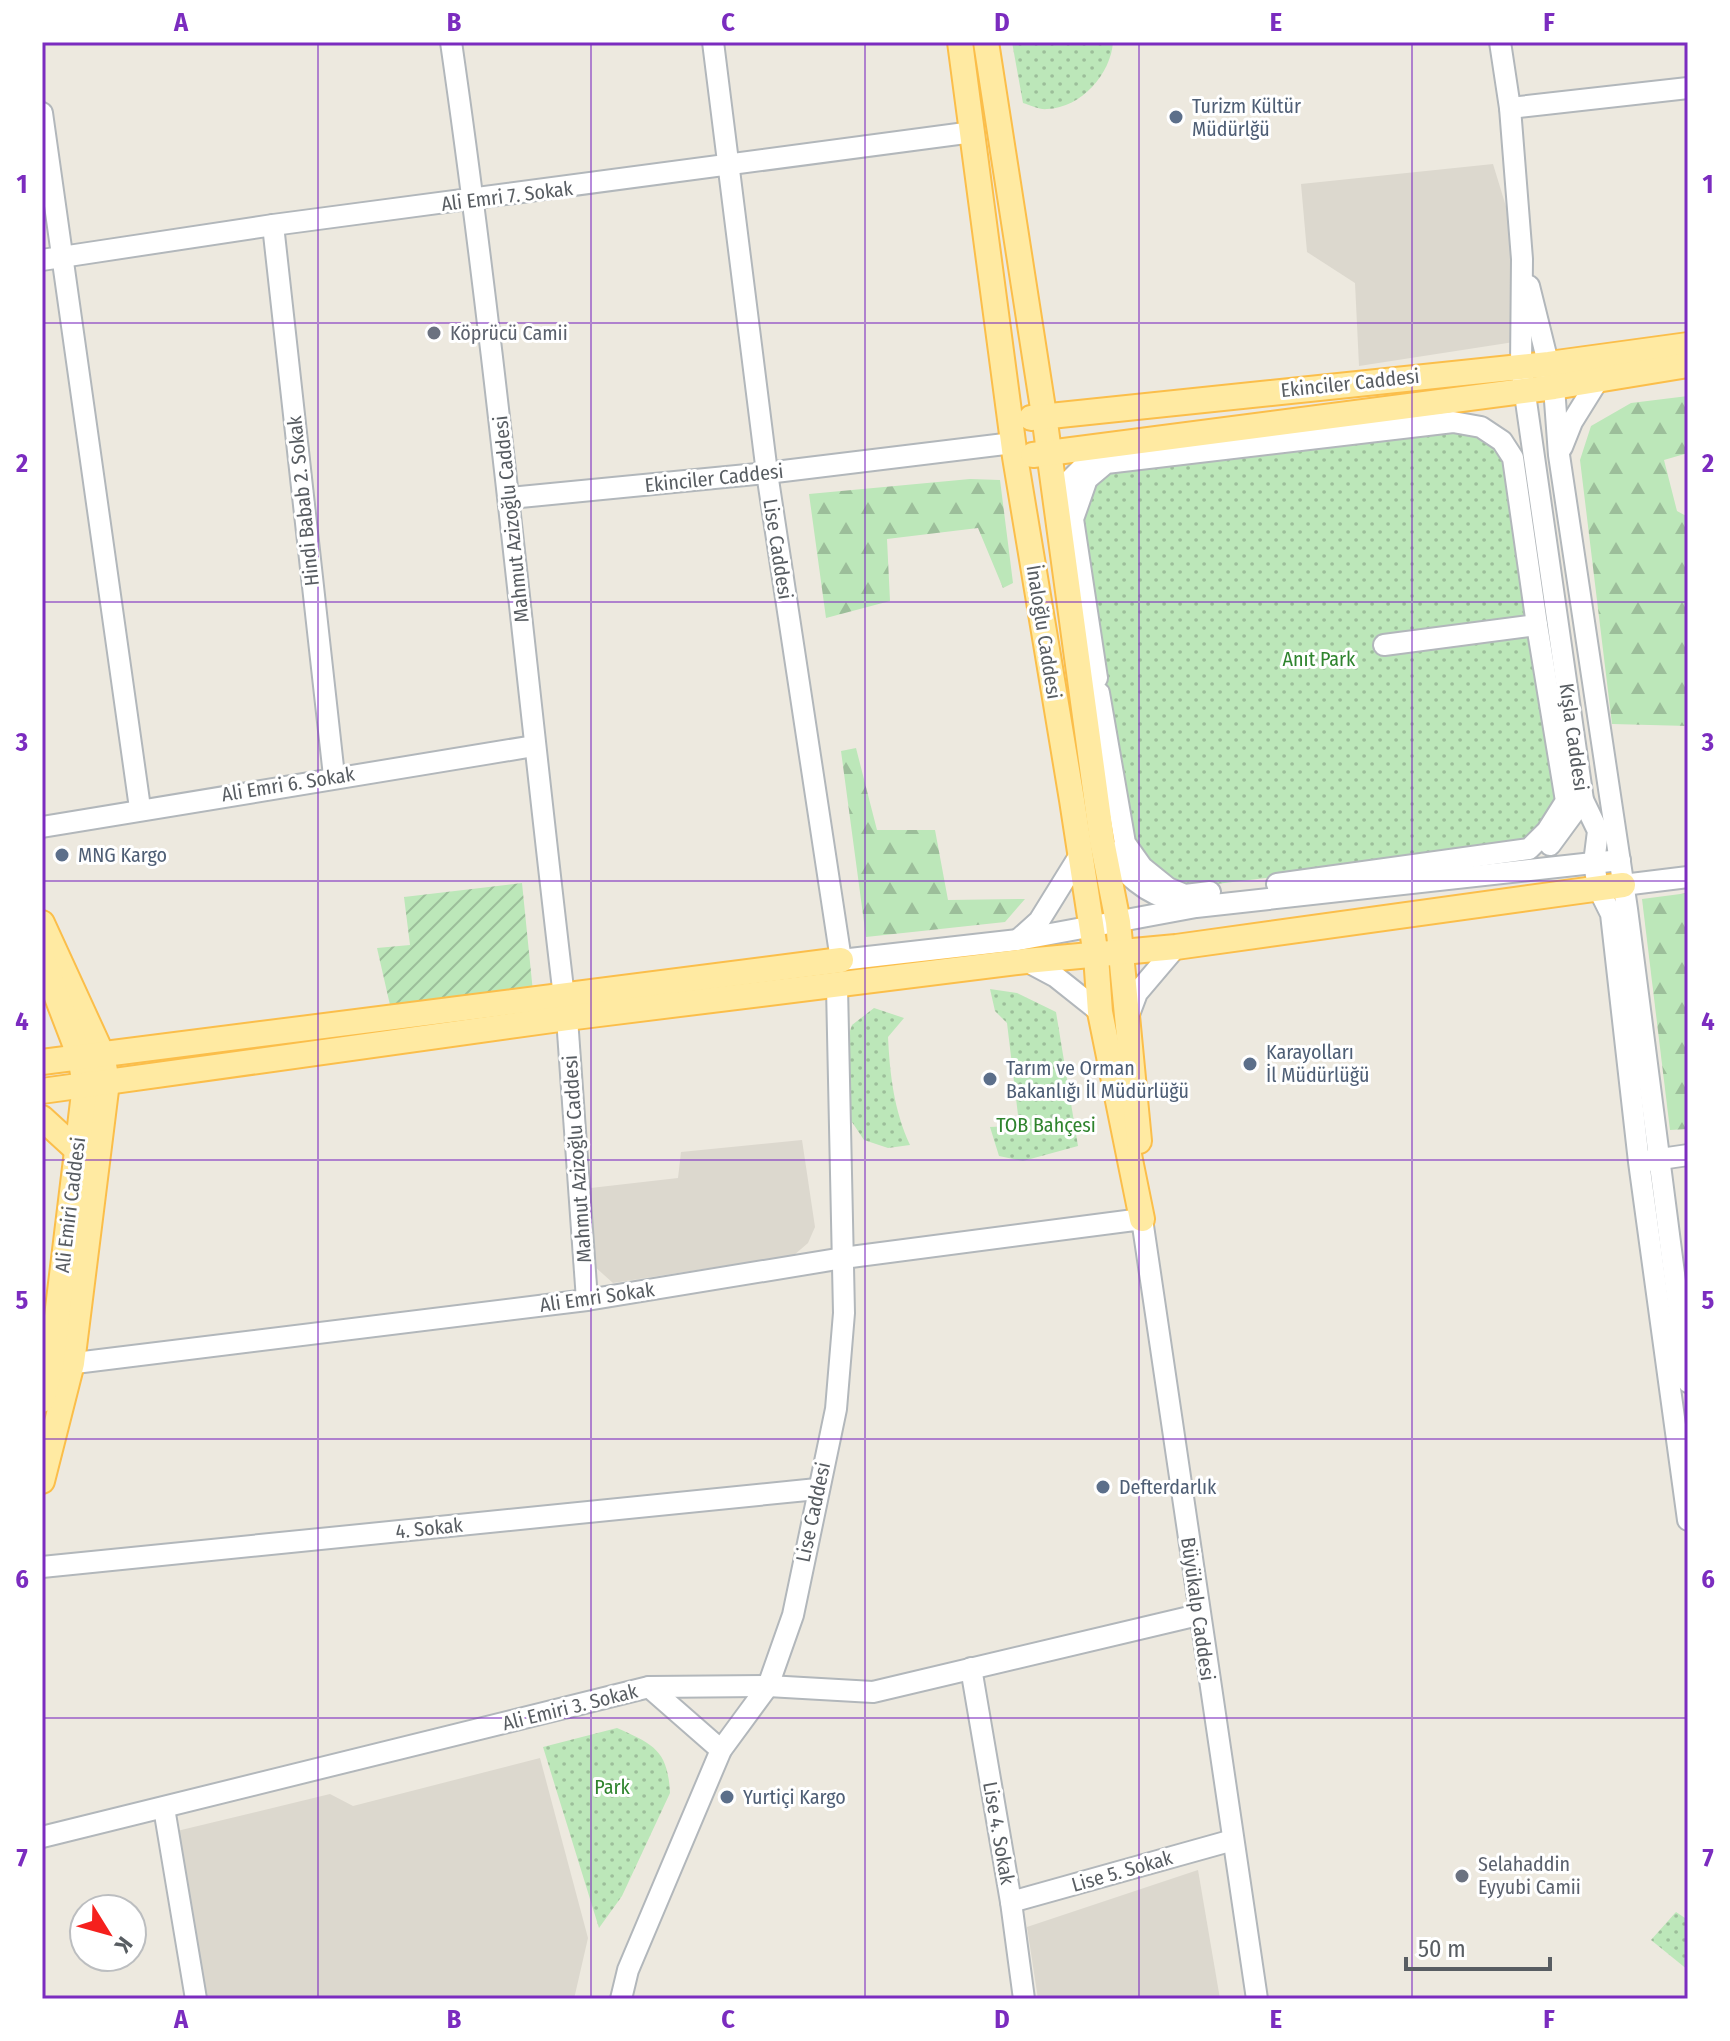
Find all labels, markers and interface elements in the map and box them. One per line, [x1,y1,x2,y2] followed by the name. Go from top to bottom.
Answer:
[173,7,189,38] text: A
[447,7,462,38] text: B
[721,7,735,38] text: C
[994,7,1010,38] text: D
[1270,7,1282,38] text: E
[1543,7,1555,38] text: F
[1192,94,1301,141] place label: Turizm Kültür Müdürlğü
[1167,108,1185,126] marker: Turizm Kültür Müdürlğü
[17,169,28,200] text: 1
[1703,169,1714,200] text: 1
[440,176,575,216] street label: Ali Emri 7. Sokak
[450,321,568,345] place label: Köprücü Camii
[425,324,443,342] marker: Köprücü Camii
[1279,364,1421,402] street label: Ekinciler Caddesi
[282,414,324,587] street label: Hindi Babab 2. Sokak
[488,414,534,624] street label: Mahmut Azizoğlu Caddesi
[15,448,28,479] text: 2
[1701,448,1714,479] text: 2
[643,459,785,497] street label: Ekinciler Caddesi
[758,497,798,601] street label: Lise Caddesi
[1022,563,1066,701] street label: İnaloğlu Caddesi
[1283,647,1356,671] park label: Anıt Park
[1554,682,1593,793] street label: Kışla Caddesi
[15,727,28,758] text: 3
[1701,727,1714,758] text: 3
[220,762,357,806] street label: Ali Emri 6. Sokak
[78,843,167,867] place label: MNG Kargo
[53,846,71,864] marker: MNG Kargo
[15,1006,29,1037] text: 4
[1701,1006,1715,1037] text: 4
[1266,1040,1369,1087] place label: Karayolları İl Müdürlüğü
[558,1054,596,1264] street label: Mahmut Azizoğlu Caddesi
[1241,1055,1259,1073] marker: Karayolları İl Müdürlüğü
[1006,1056,1189,1103] place label: Tarım ve Orman Bakanlığı İl Müdürlüğü
[981,1070,999,1088] marker: Tarım ve Orman Bakanlığı İl Müdürlüğü
[996,1113,1096,1137] park label: TOB Bahçesi
[50,1136,90,1274] street label: Ali Emiri Caddesi
[538,1277,656,1317] street label: Ali Emri Sokak
[16,1285,29,1316] text: 5
[1702,1285,1715,1316] text: 5
[791,1460,835,1564] street label: Lise Caddesi
[1119,1475,1217,1499] place label: Defterdarlık
[1094,1478,1112,1496] marker: Defterdarlık
[394,1512,464,1543] street label: 4. Sokak
[1176,1536,1220,1682] street label: Büyükalp Caddesi
[15,1564,29,1595] text: 6
[1701,1564,1715,1595] text: 6
[500,1678,641,1735] street label: Ali Emiri 3. Sokak
[594,1775,630,1799] park label: Park
[978,1780,1020,1887] street label: Lise 4. Sokak
[743,1785,846,1809] place label: Yurtiçi Kargo
[718,1788,736,1806] marker: Yurtiçi Kargo
[16,1843,28,1874] text: 7
[1702,1843,1714,1874] text: 7
[1069,1845,1176,1897] street label: Lise 5. Sokak
[1478,1852,1581,1899] place label: Selahaddin Eyyubi Camii
[1453,1867,1471,1885] marker: Selahaddin Eyyubi Camii
[68,1893,148,1973] north arrow
[1406,1921,1550,1971] scale bar
[108,1932,138,1959] text: K
[1418,1935,1466,1963] text: 50 m
[173,2004,189,2035] text: A
[447,2004,462,2035] text: B
[721,2004,735,2035] text: C
[994,2004,1010,2035] text: D
[1270,2004,1282,2035] text: E
[1543,2004,1555,2035] text: F

